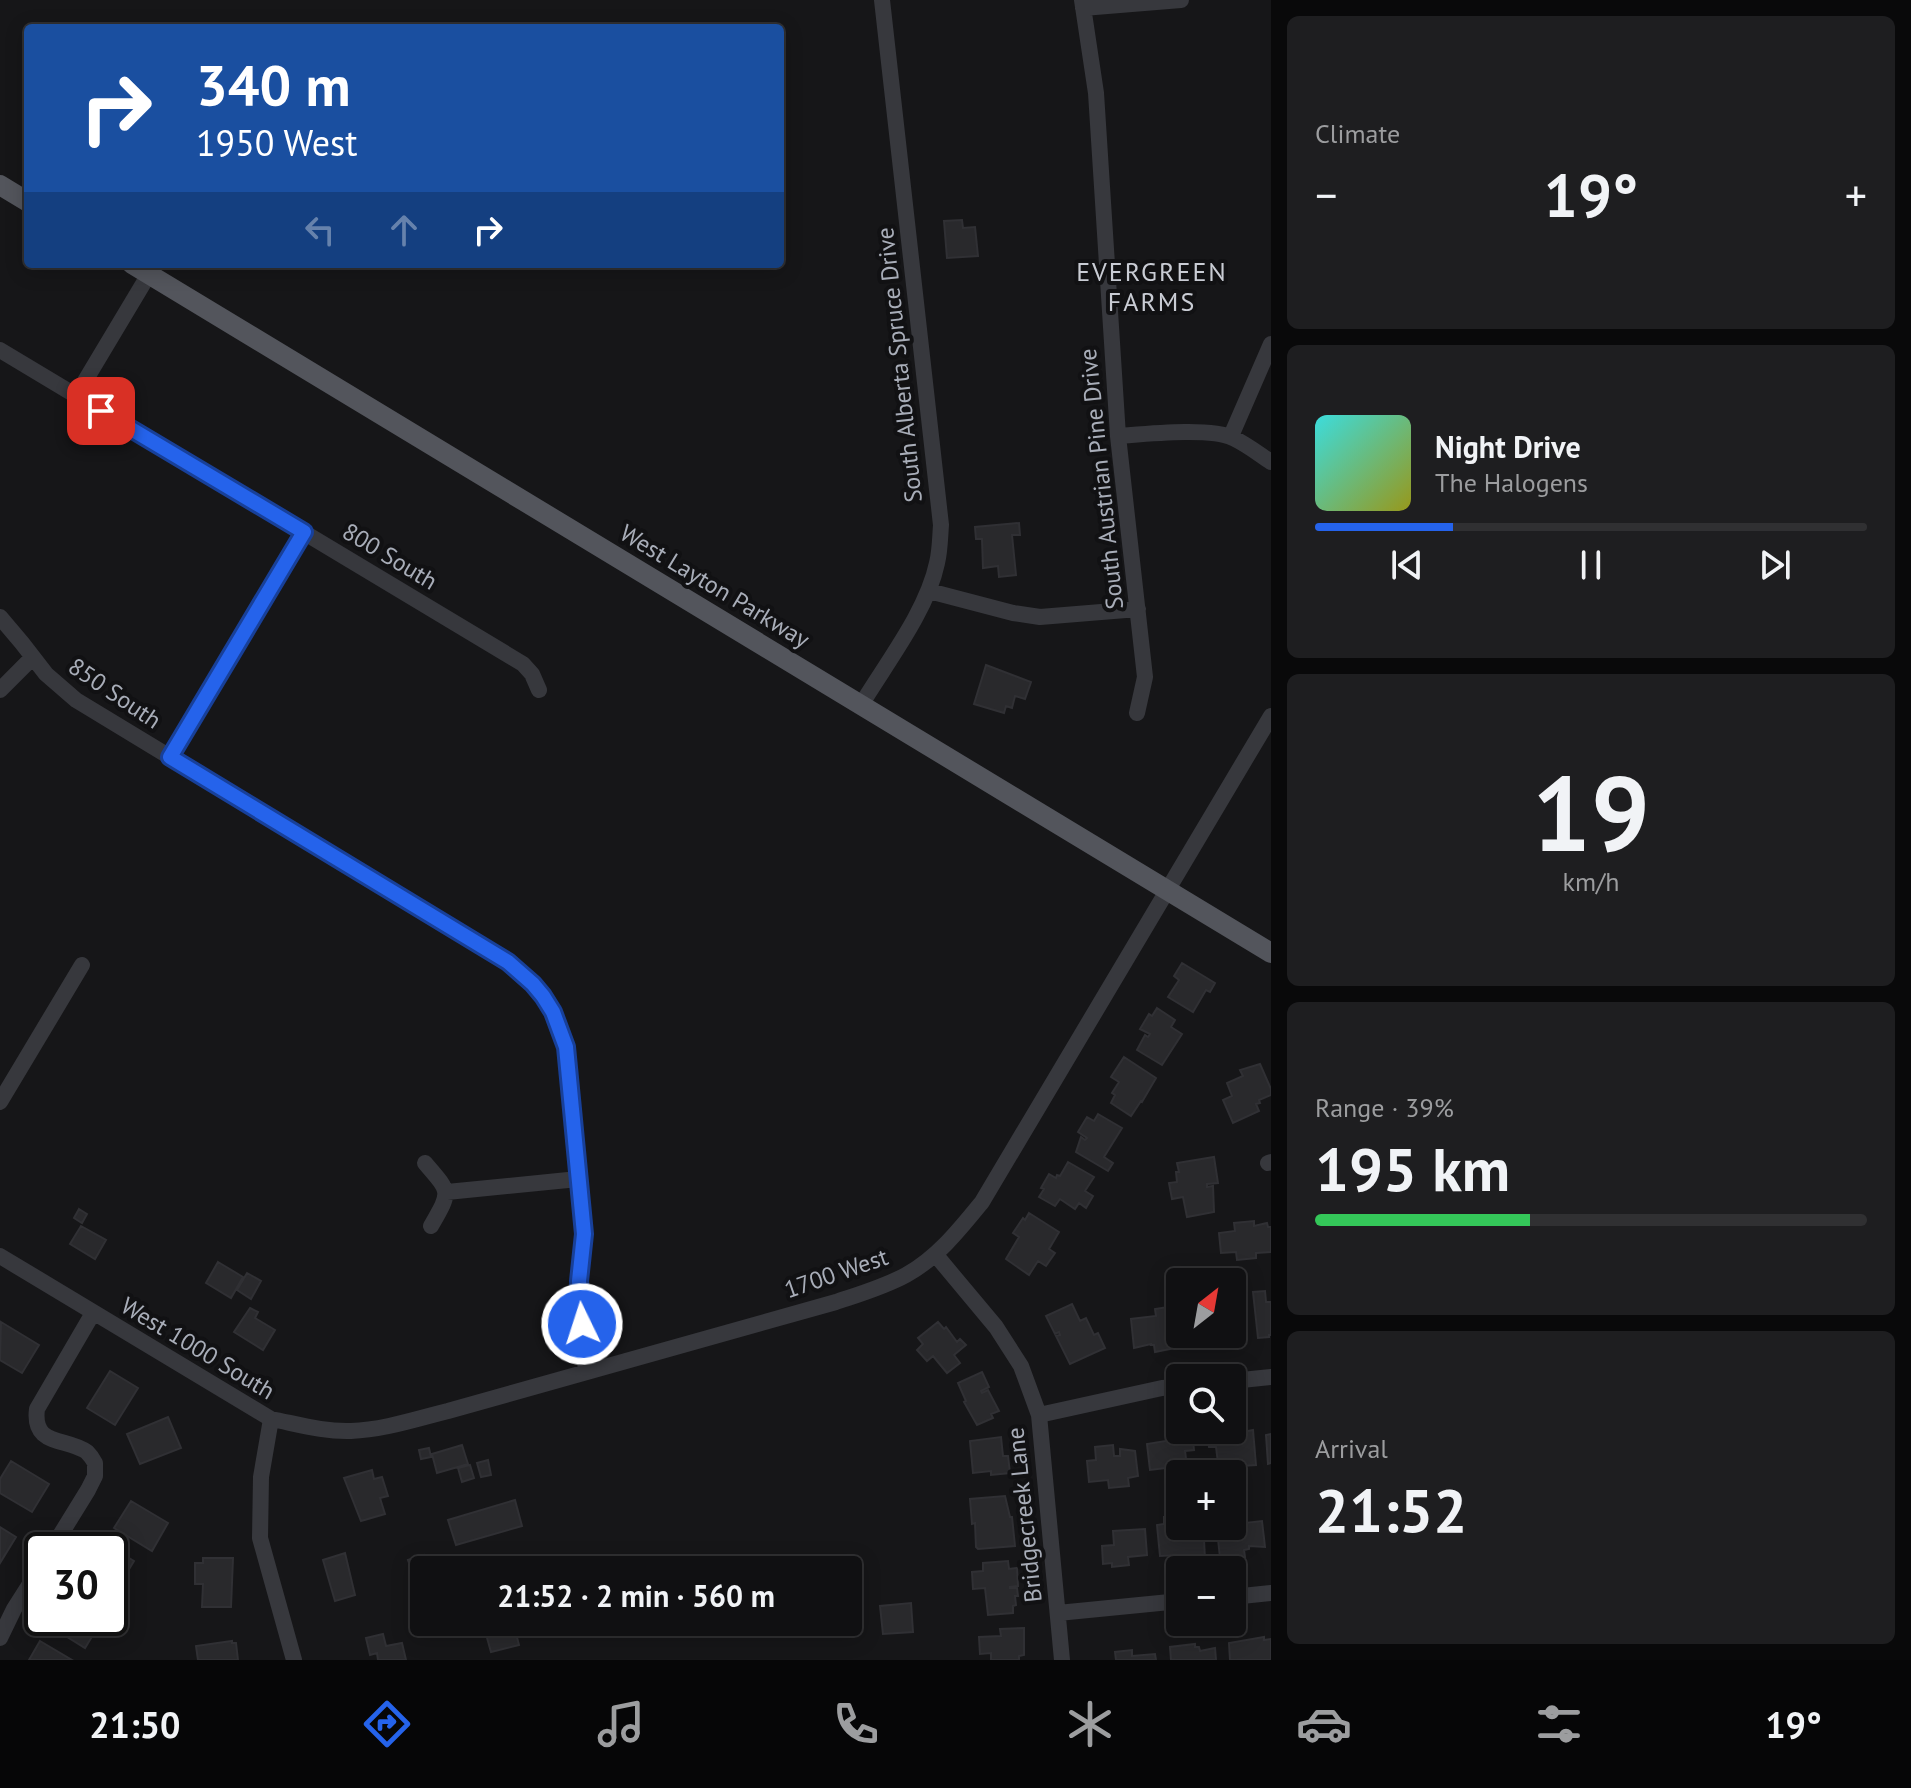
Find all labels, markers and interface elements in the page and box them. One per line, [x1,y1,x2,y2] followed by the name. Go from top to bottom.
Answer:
[196,49,351,121] text: 340 m
[64,56,168,160] icon: right
[1315,117,1400,150] text: Climate
[196,119,357,166] text: 1950 West
[1544,156,1638,234] text: 19°
[1315,166,1337,223] text: −
[1845,166,1867,223] text: +
[298,208,342,252] icon: left
[382,208,426,252] icon: ahead
[466,208,510,252] icon: right
[869,226,929,504] street label: South Alberta Spruce Drive
[1076,255,1228,318] district label: EVERGREEN FARMS
[1072,347,1130,611] street label: South Austrian Pine Drive
[67,377,135,445] pin
[79,389,123,433] icon: arrive
[1435,427,1581,466] text: Night Drive
[1435,466,1588,499] text: The Halogens
[337,516,443,596] street label: 800 South
[615,517,815,655] street label: West Layton Parkway
[1385,543,1429,587] icon: previous
[1569,543,1613,587] icon: pause
[1753,543,1797,587] icon: next
[63,651,167,735] street label: 850 South
[1532,745,1650,880] text: 19
[1563,865,1620,898] text: km/h
[1315,1091,1454,1124] text: Range · 39%
[1315,1130,1510,1208] text: 195 km
[780,1241,892,1305] street label: 1700 West
[1166,1268,1246,1348] north arrow
[1166,1268,1246,1636] map controls
[540,1282,624,1366] position arrow
[115,1290,281,1406] street label: West 1000 South
[1166,1364,1246,1444] button: search
[999,1426,1049,1604] street label: Bridgecreek Lane
[1315,1432,1388,1465] text: Arrival
[1166,1460,1246,1540] button: +
[1315,1471,1467,1549] text: 21:52
[24,1532,128,1636] speed limit sign: 30
[1166,1556,1246,1636] button: −
[497,1576,775,1615] text: 21:52 · 2 min · 560 m
[359,1696,415,1752] icon: directions
[593,1696,649,1752] icon: music
[828,1696,884,1752] icon: phone
[1062,1696,1118,1752] icon: climate
[1296,1696,1352,1752] icon: car
[1531,1696,1587,1752] icon: filters
[89,1701,181,1748] text: 21:50
[1765,1701,1822,1748] text: 19°

